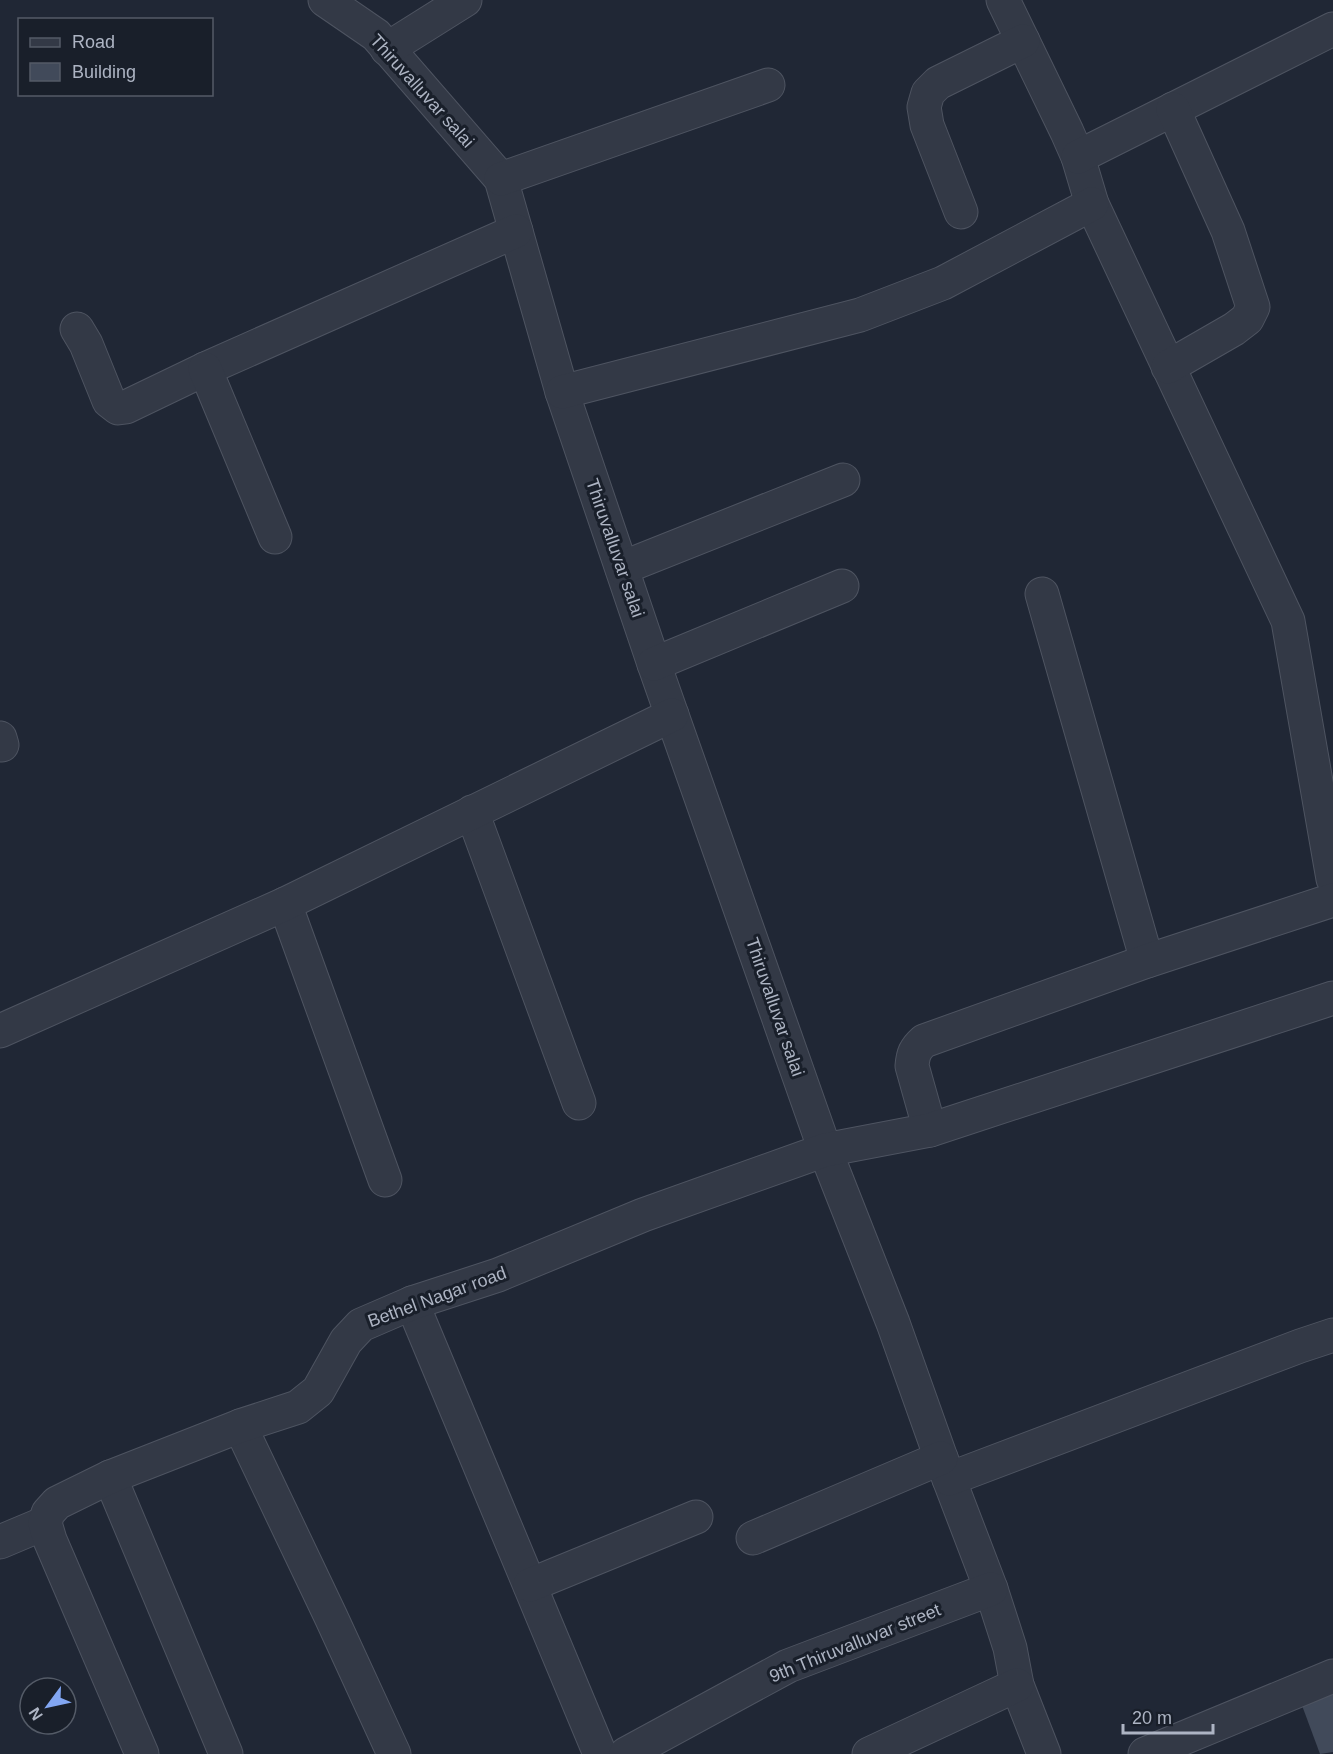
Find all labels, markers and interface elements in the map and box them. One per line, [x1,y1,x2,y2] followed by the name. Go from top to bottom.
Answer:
[18,18,213,96] legend
[366,30,478,152] street label: Thiruvalluvar salai
[72,32,115,52] text: Road
[72,62,136,82] text: Building
[582,476,648,620] street label: Thiruvalluvar salai
[742,935,808,1079] street label: Thiruvalluvar salai
[365,1263,509,1331] street label: Bethel Nagar road
[767,1599,943,1687] street label: 9th Thiruvalluvar street
[18,1676,78,1736] north arrow
[1123,1697,1213,1735] scale bar
[26,1704,46,1723] text: N
[1132,1708,1172,1728] text: 20 m

